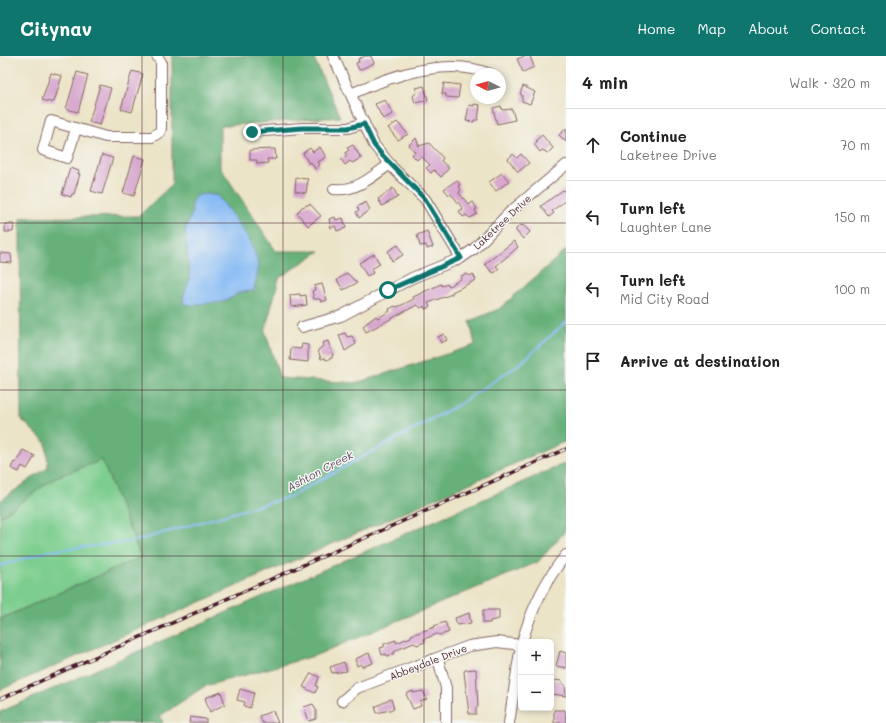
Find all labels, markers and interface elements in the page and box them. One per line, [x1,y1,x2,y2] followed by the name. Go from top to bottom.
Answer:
[20,16,92,41] text: Citynav
[637,19,675,38] text: Home
[697,19,726,38] text: Map
[748,19,789,38] text: About
[811,19,866,38] text: Contact
[470,68,506,104] north arrow
[582,71,628,93] text: 4 min
[789,74,870,91] text: Walk · 320 m
[243,123,261,141] route end
[620,126,687,146] text: Continue
[582,134,604,156] icon: ahead
[840,136,870,153] text: 70 m
[620,146,717,163] text: Laketree Drive
[470,192,534,252] street label: Laketree Drive
[620,198,685,218] text: Turn left
[582,206,604,228] icon: left
[834,208,870,225] text: 150 m
[620,218,712,235] text: Laughter Lane
[620,270,685,290] text: Turn left
[582,278,604,300] icon: left
[834,280,870,297] text: 100 m
[379,281,397,299] route start
[620,290,709,307] text: Mid City Road
[582,350,604,372] icon: arrive
[620,351,780,371] text: Arrive at destination
[284,447,356,494] water label: Ashton Creek
[518,639,554,711] map controls
[518,639,554,675] button: +
[387,641,469,683] street label: Abbeydale Drive
[518,675,554,711] button: −

